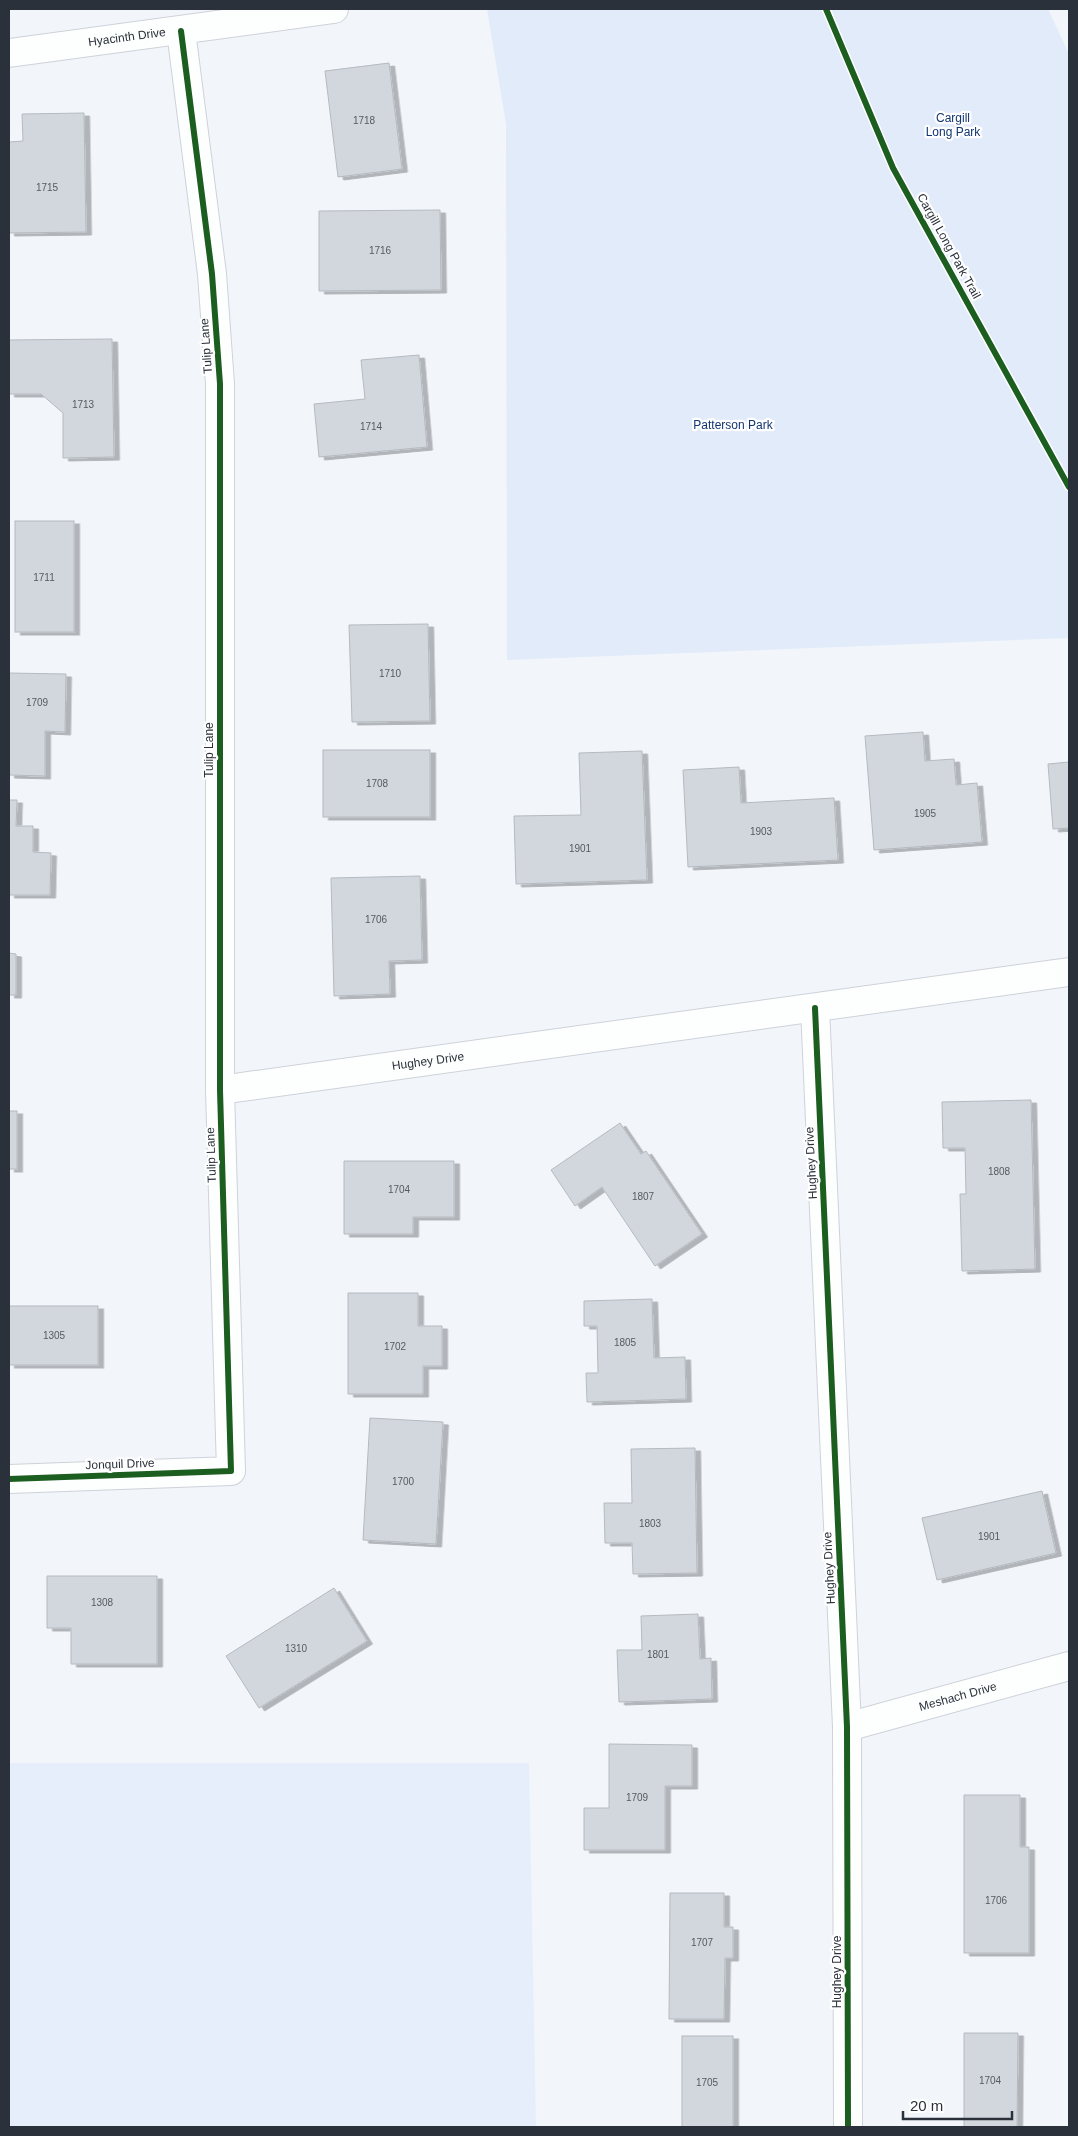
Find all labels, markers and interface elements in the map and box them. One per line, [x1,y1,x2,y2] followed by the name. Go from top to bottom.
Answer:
[87,25,167,49] street label: Hyacinth Drive
[926,111,981,139] park label: Cargill Long Park
[353,115,376,126] house number: 1718
[36,182,59,193] house number: 1715
[914,191,984,301] street label: Cargill Long Park Trail
[369,245,392,256] house number: 1716
[197,317,215,374] street label: Tulip Lane
[72,399,95,410] house number: 1713
[693,418,774,432] park label: Patterson Park
[360,421,383,432] house number: 1714
[33,572,55,583] house number: 1711
[379,668,402,679] house number: 1710
[26,697,49,708] house number: 1709
[202,722,216,778] street label: Tulip Lane
[366,778,389,789] house number: 1708
[914,808,937,819] house number: 1905
[750,826,773,837] house number: 1903
[569,843,592,854] house number: 1901
[365,914,388,925] house number: 1706
[391,1049,465,1073] street label: Hughey Drive
[802,1126,820,1200] street label: Hughey Drive
[203,1127,219,1183] street label: Tulip Lane
[988,1166,1011,1177] house number: 1808
[388,1184,411,1195] house number: 1704
[632,1191,655,1202] house number: 1807
[43,1330,66,1341] house number: 1305
[614,1337,637,1348] house number: 1805
[384,1341,407,1352] house number: 1702
[85,1456,155,1472] street label: Jonquil Drive
[392,1476,415,1487] house number: 1700
[639,1518,662,1529] house number: 1803
[820,1531,838,1605] street label: Hughey Drive
[978,1531,1001,1542] house number: 1901
[91,1597,114,1608] house number: 1308
[285,1643,308,1654] house number: 1310
[647,1649,670,1660] house number: 1801
[917,1679,999,1714] street label: Meshach Drive
[626,1792,649,1803] house number: 1709
[985,1895,1008,1906] house number: 1706
[830,1935,844,2008] street label: Hughey Drive
[691,1937,714,1948] house number: 1707
[979,2075,1002,2086] house number: 1704
[696,2077,719,2088] house number: 1705
[903,2088,1012,2120] scale bar
[910,2097,943,2114] text: 20 m

